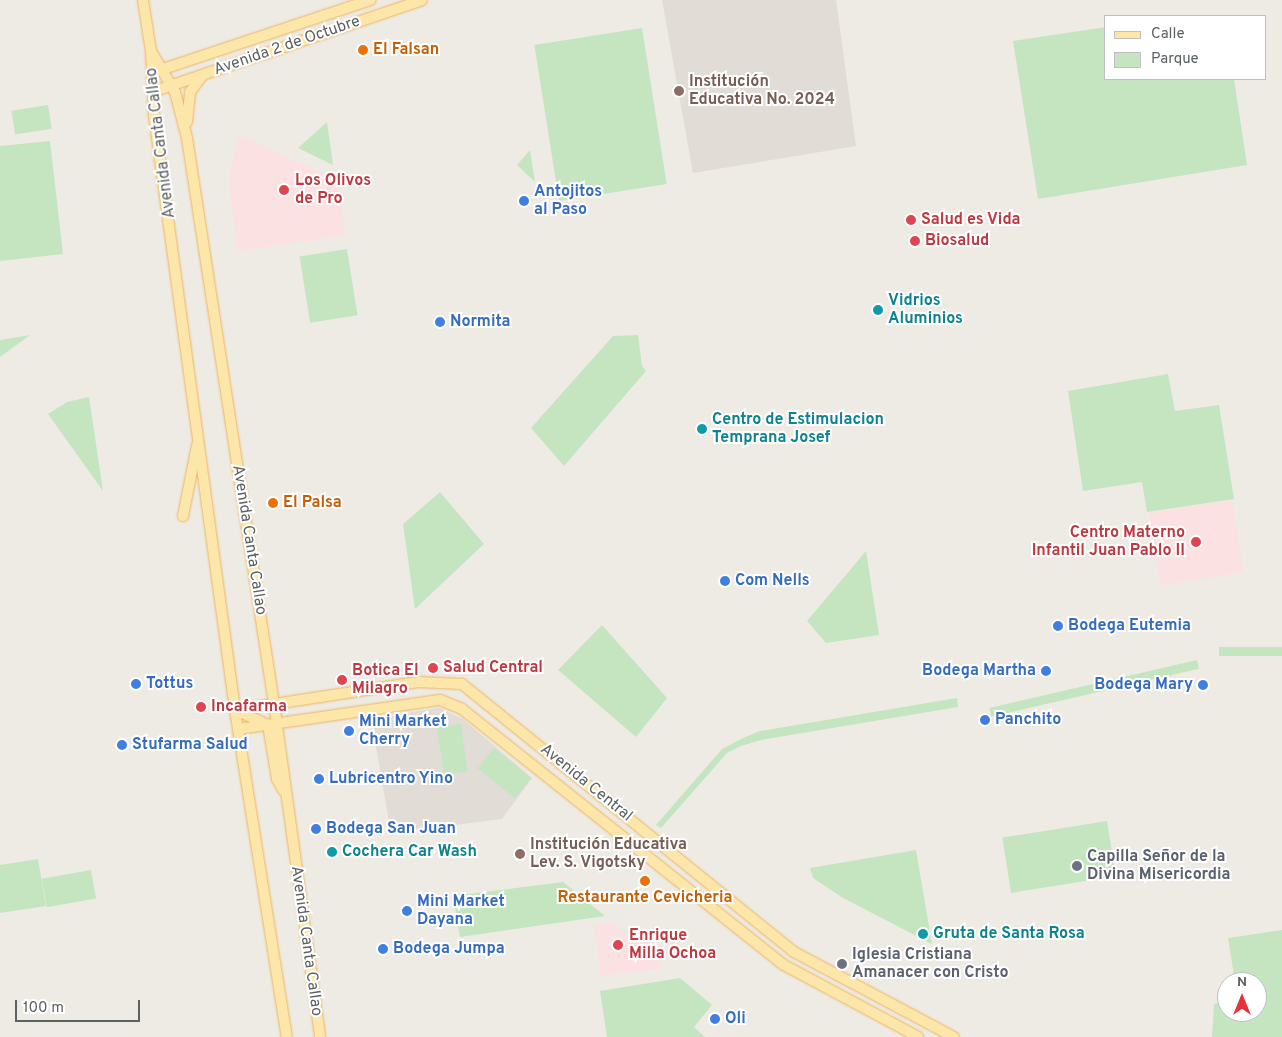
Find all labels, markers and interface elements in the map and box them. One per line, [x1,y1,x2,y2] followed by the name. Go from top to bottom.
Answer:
[211,12,363,80] street label: Avenida 2 de Octubre
[1104,15,1267,80] legend
[1151,25,1185,44] text: Calle
[373,40,439,60] place label: El Falsan
[357,44,369,56] marker: El Falsan
[1151,50,1199,69] text: Parque
[142,67,180,219] street label: Avenida Canta Callao
[689,72,835,110] place label: Institución Educativa No. 2024
[673,85,685,97] marker: Institución Educativa No. 2024
[295,171,371,209] place label: Los Olivos de Pro
[534,182,602,220] place label: Antojitos al Paso
[277,183,291,197] marker: Los Olivos de Pro
[518,195,530,207] marker: Antojitos al Paso
[921,210,1021,230] place label: Salud es Vida
[905,214,917,226] marker: Salud es Vida
[925,231,989,251] place label: Biosalud
[909,235,921,247] marker: Biosalud
[888,291,963,329] place label: Vidrios Aluminios
[872,304,884,316] marker: Vidrios Aluminios
[450,312,511,332] place label: Normita
[434,316,446,328] marker: Normita
[712,410,884,448] place label: Centro de Estimulacion Temprana Josef
[696,423,708,435] marker: Centro de Estimulacion Temprana Josef
[228,464,270,616] street label: Avenida Canta Callao
[283,493,342,513] place label: El Palsa
[267,497,279,509] marker: El Palsa
[1032,523,1185,561] place label: Centro Materno Infantil Juan Pablo II
[1189,535,1203,549] marker: Centro Materno Infantil Juan Pablo II
[735,571,810,591] place label: Com Nells
[719,575,731,587] marker: Com Nells
[1068,616,1191,636] place label: Bodega Eutemia
[1052,620,1064,632] marker: Bodega Eutemia
[443,658,543,678] place label: Salud Central
[352,661,419,699] place label: Botica El Milagro
[922,661,1036,681] place label: Bodega Martha
[427,662,439,674] marker: Salud Central
[1040,665,1052,677] marker: Bodega Martha
[146,674,193,694] place label: Tottus
[336,674,348,686] marker: Botica El Milagro
[1094,675,1193,695] place label: Bodega Mary
[130,678,142,690] marker: Tottus
[1197,679,1209,691] marker: Bodega Mary
[211,697,287,717] place label: Incafarma
[195,701,207,713] marker: Incafarma
[995,710,1061,730] place label: Panchito
[359,712,447,750] place label: Mini Market Cherry
[979,714,991,726] marker: Panchito
[343,725,355,737] marker: Mini Market Cherry
[132,735,248,755] place label: Stufarma Salud
[116,739,128,751] marker: Stufarma Salud
[536,740,636,826] street label: Avenida Central
[329,769,454,789] place label: Lubricentro Yino
[313,773,325,785] marker: Lubricentro Yino
[326,819,456,839] place label: Bodega San Juan
[310,823,322,835] marker: Bodega San Juan
[530,835,687,873] place label: Institución Educativa Lev. S. Vigotsky
[342,842,477,862] place label: Cochera Car Wash
[326,846,338,858] marker: Cochera Car Wash
[1087,847,1230,885] place label: Capilla Señor de la Divina Misericordia
[514,848,526,860] marker: Institución Educativa Lev. S. Vigotsky
[1071,860,1083,872] marker: Capilla Señor de la Divina Misericordia
[286,865,326,1017] street label: Avenida Canta Callao
[639,875,651,887] marker: Restaurante Cevicheria
[558,888,732,908] place label: Restaurante Cevicheria
[417,892,505,930] place label: Mini Market Dayana
[401,905,413,917] marker: Mini Market Dayana
[933,924,1085,944] place label: Gruta de Santa Rosa
[629,926,716,964] place label: Enrique Milla Ochoa
[917,928,929,940] marker: Gruta de Santa Rosa
[611,938,625,952] marker: Enrique Milla Ochoa
[393,939,505,959] place label: Bodega Jumpa
[377,943,389,955] marker: Bodega Jumpa
[852,945,1008,983] place label: Iglesia Cristiana Amanacer con Cristo
[836,958,848,970] marker: Iglesia Cristiana Amanacer con Cristo
[1217,972,1267,1022] north arrow
[1237,974,1247,991] text: N
[18,990,142,1022] scale bar
[23,999,64,1018] text: 100 m
[725,1009,746,1029] place label: Oli
[709,1013,721,1025] marker: Oli

